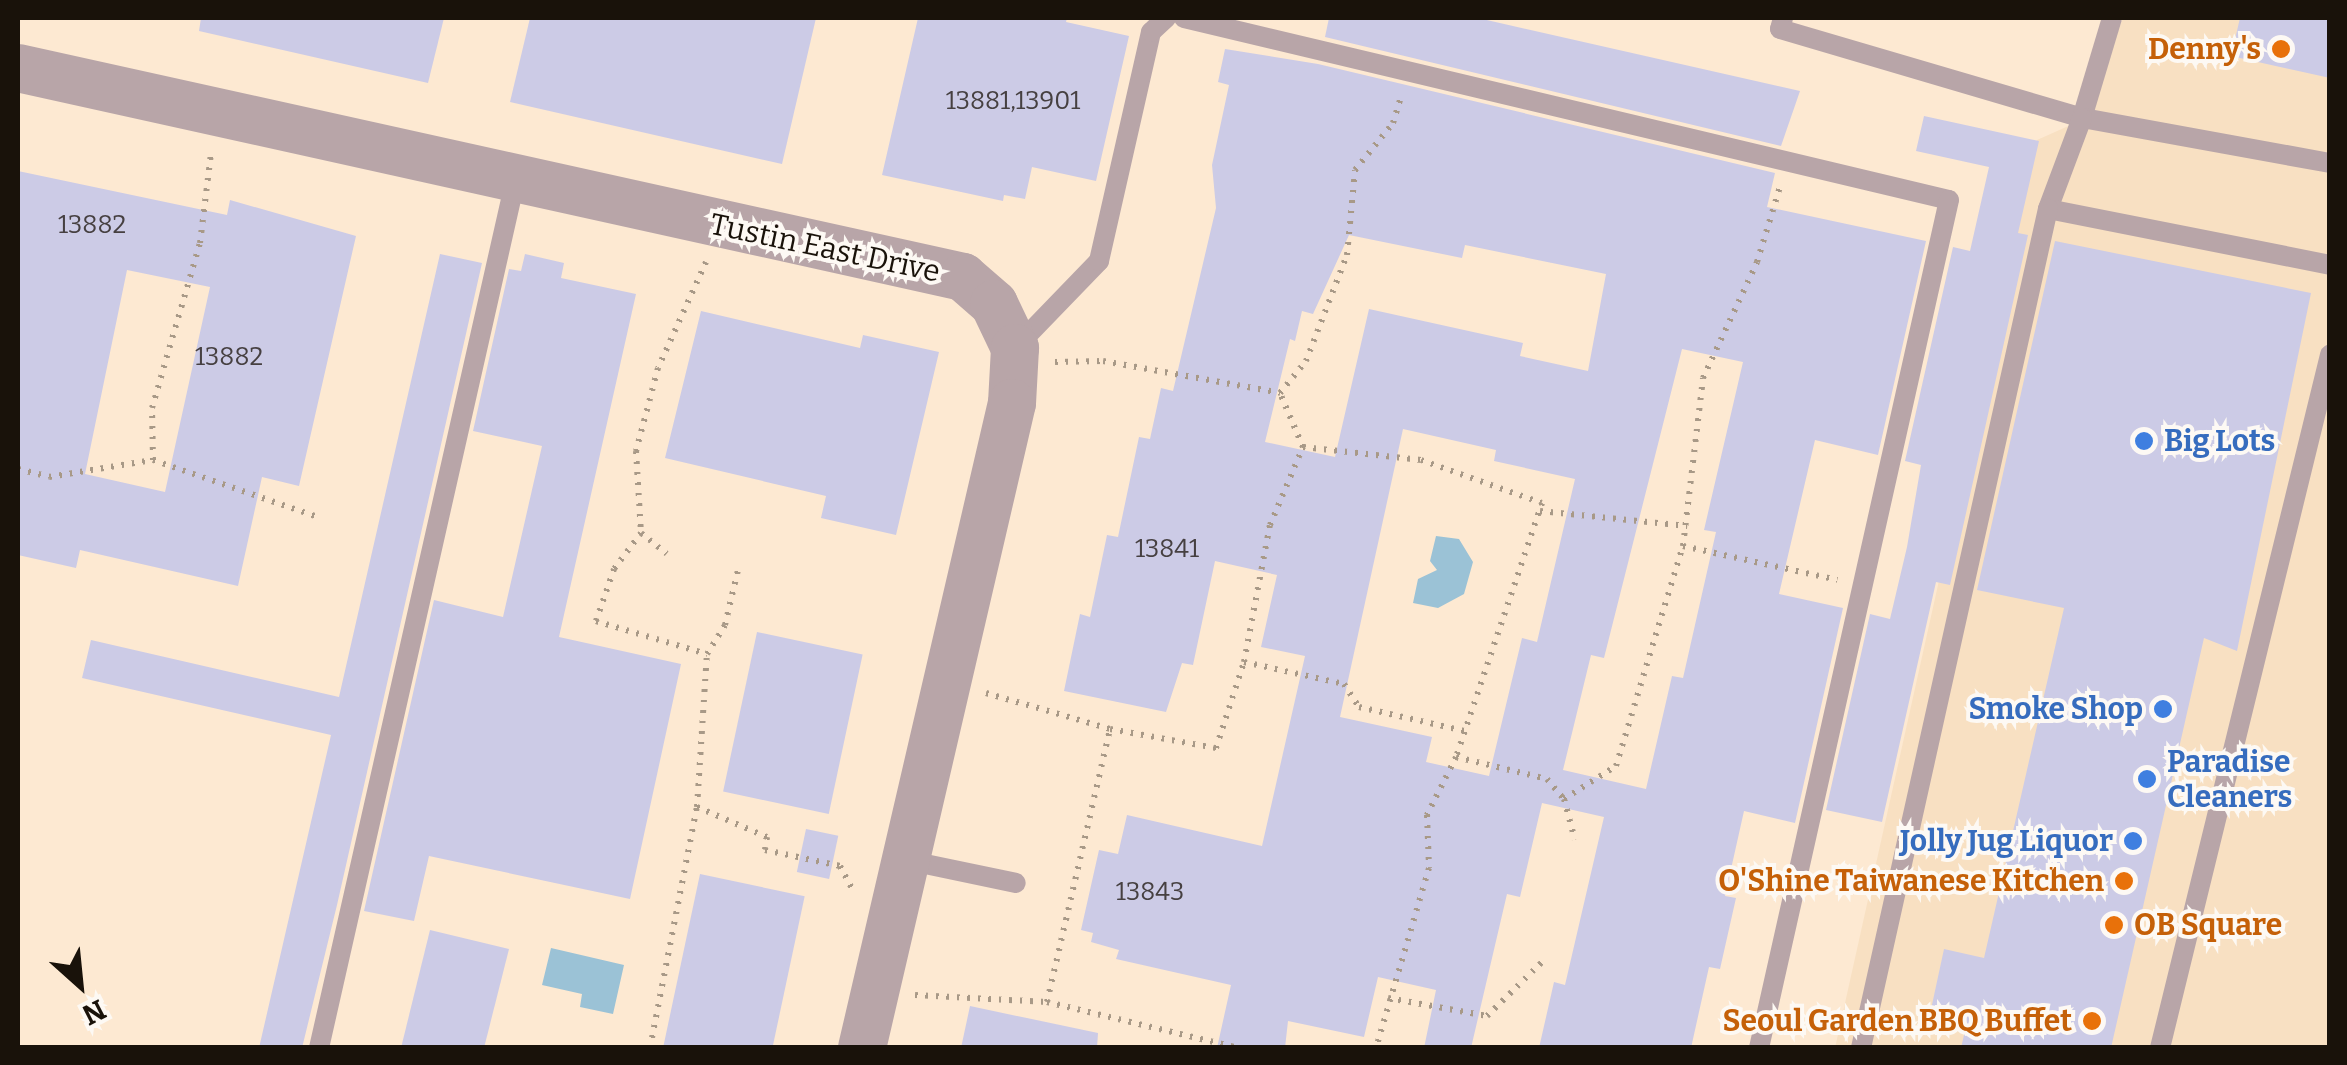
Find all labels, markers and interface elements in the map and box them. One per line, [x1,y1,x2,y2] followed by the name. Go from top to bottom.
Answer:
[2148,31,2261,67] place label: Denny's
[2270,38,2292,60] marker: Denny's
[946,86,1080,116] house number: 13881,13901
[707,206,943,290] street label: Tustin East Drive
[58,210,126,240] house number: 13882
[195,342,263,372] house number: 13882
[2164,423,2275,459] place label: Big Lots
[2133,430,2155,452] marker: Big Lots
[1135,534,1199,564] house number: 13841
[1968,691,2143,727] place label: Smoke Shop
[2152,698,2174,720] marker: Smoke Shop
[2167,744,2292,814] place label: Paradise Cleaners
[2136,768,2158,790] marker: Paradise Cleaners
[1900,823,2113,859] place label: Jolly Jug Liquor
[2122,830,2144,852] marker: Jolly Jug Liquor
[1718,863,2104,899] place label: O'Shine Taiwanese Kitchen
[2113,870,2135,892] marker: O'Shine Taiwanese Kitchen
[1116,877,1184,907] house number: 13843
[2134,907,2282,943] place label: OB Square
[2103,914,2125,936] marker: OB Square
[30,935,130,1035] north arrow
[77,993,111,1032] text: N
[1723,1003,2072,1039] place label: Seoul Garden BBQ Buffet
[2081,1010,2103,1032] marker: Seoul Garden BBQ Buffet

